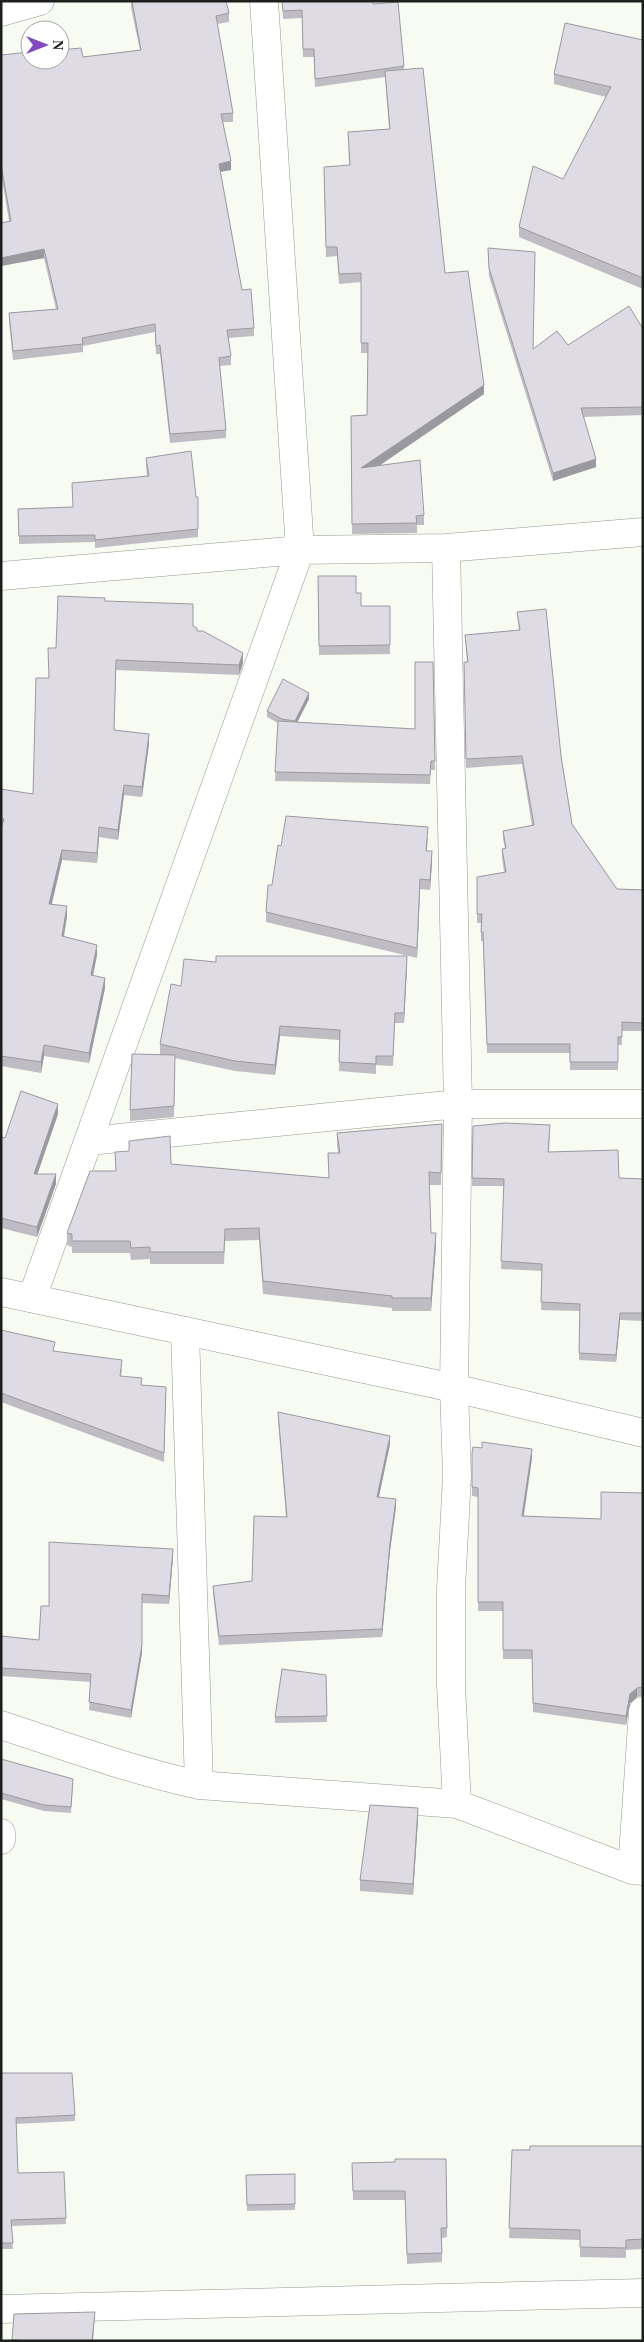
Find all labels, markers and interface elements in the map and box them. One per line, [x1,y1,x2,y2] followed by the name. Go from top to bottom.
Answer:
[20,20,70,70] north arrow
[50,40,65,50] text: N

